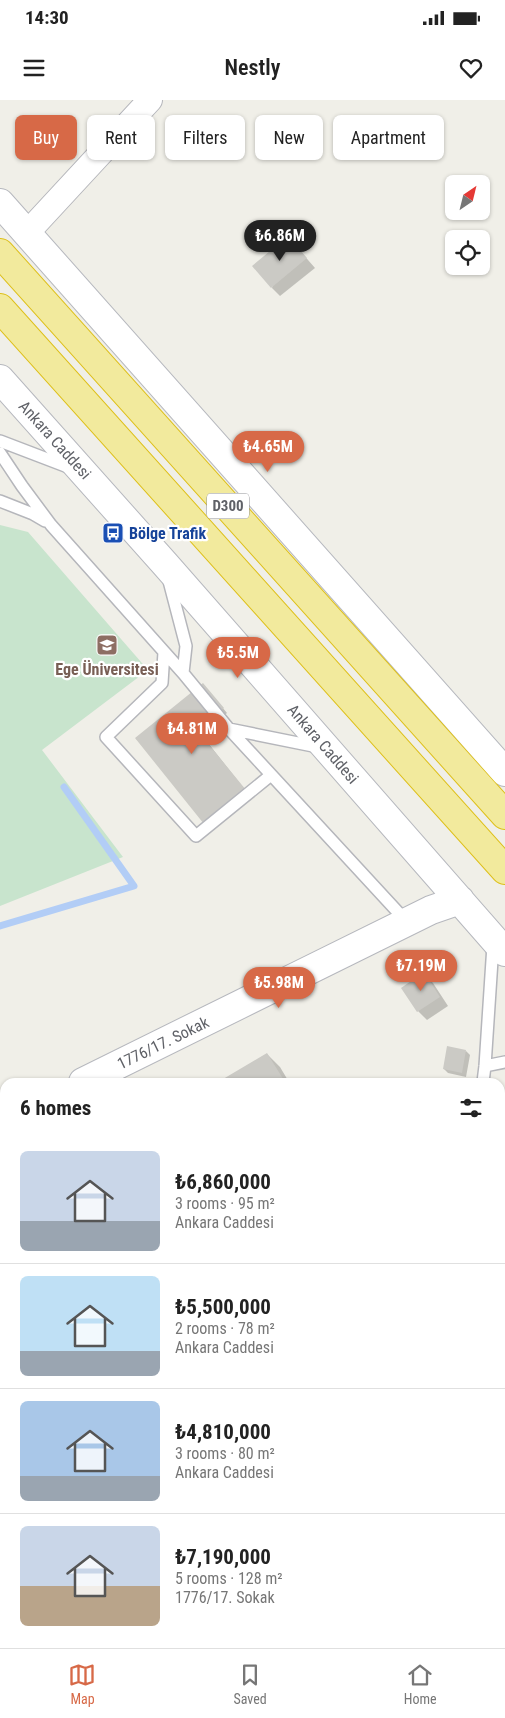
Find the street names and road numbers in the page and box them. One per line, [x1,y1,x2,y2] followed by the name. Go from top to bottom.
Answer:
[15,397,95,483] street label: Ankara Caddesi
[207,494,249,518] road number: D300
[283,700,363,788] street label: Ankara Caddesi
[114,1012,213,1073] street label: 1776/17. Sokak

